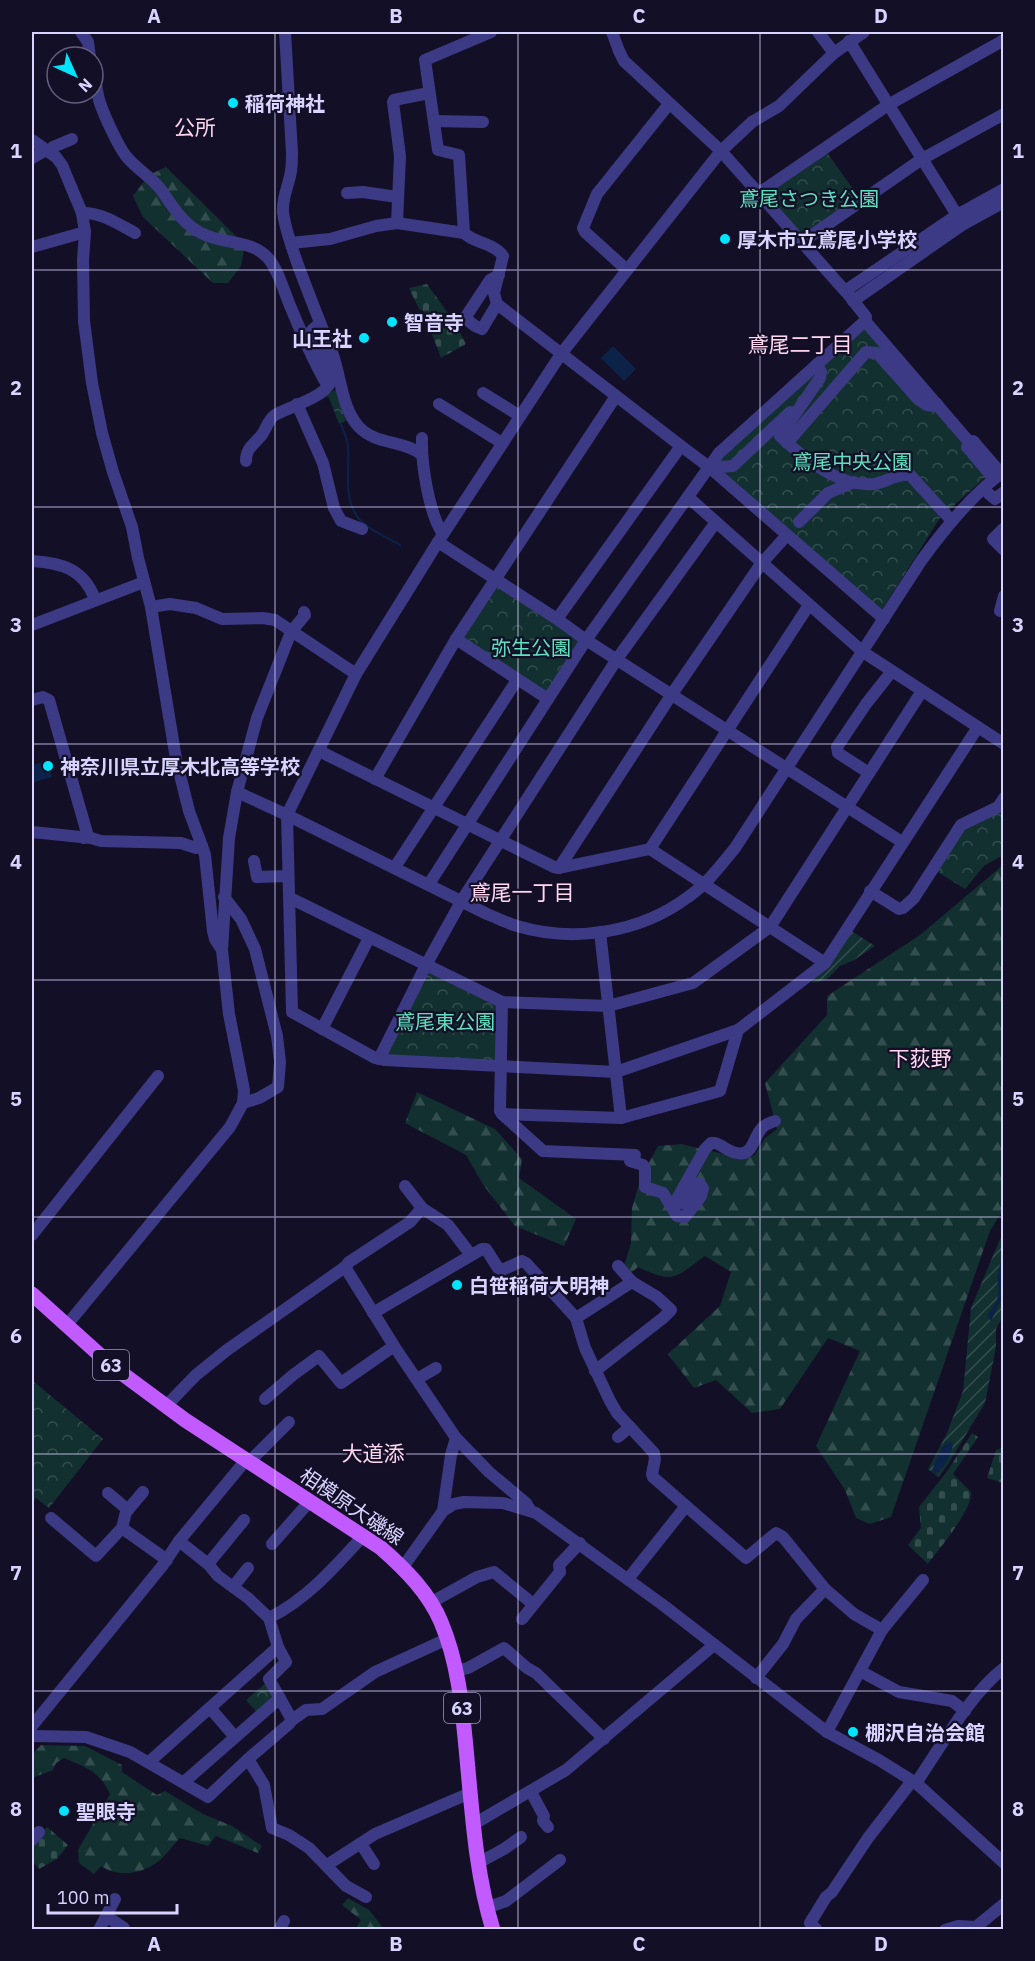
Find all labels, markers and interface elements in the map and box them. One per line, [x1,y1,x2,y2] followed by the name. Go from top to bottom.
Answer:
[147,2,161,29] text: A
[389,2,403,29] text: B
[632,2,646,29] text: C
[874,2,888,29] text: D
[45,45,105,105] north arrow
[74,74,97,97] text: N
[245,90,325,117] place label: 稲荷神社
[226,96,240,110] marker: 稲荷神社
[174,113,216,141] district label: 公所
[10,137,22,164] text: 1
[1012,137,1024,164] text: 1
[739,185,879,212] park label: 鳶尾さつき公園
[737,226,917,253] place label: 厚木市立鳶尾小学校
[718,232,732,246] marker: 厚木市立鳶尾小学校
[404,309,464,336] place label: 智音寺
[385,315,399,329] marker: 智音寺
[292,325,352,352] place label: 山王社
[748,330,853,358] district label: 鳶尾二丁目
[357,331,371,345] marker: 山王社
[10,374,22,401] text: 2
[1012,374,1024,401] text: 2
[792,448,912,475] park label: 鳶尾中央公園
[10,611,22,638] text: 3
[1012,611,1024,638] text: 3
[491,634,571,661] park label: 弥生公園
[60,753,300,780] place label: 神奈川県立厚木北高等学校
[41,759,55,773] marker: 神奈川県立厚木北高等学校
[10,848,22,875] text: 4
[1012,848,1024,875] text: 4
[470,878,575,906] district label: 鳶尾一丁目
[395,1008,495,1035] park label: 鳶尾東公園
[889,1044,952,1072] district label: 下荻野
[10,1085,22,1112] text: 5
[1012,1085,1024,1112] text: 5
[469,1272,609,1299] place label: 白笹稲荷大明神
[450,1278,464,1292] marker: 白笹稲荷大明神
[10,1322,22,1349] text: 6
[1012,1322,1024,1349] text: 6
[93,1350,129,1380] road number: 63
[342,1439,405,1467] district label: 大道添
[295,1461,409,1551] street label: 相模原大磯線
[10,1559,22,1586] text: 7
[1012,1559,1024,1586] text: 7
[444,1693,480,1723] road number: 63
[865,1719,985,1746] place label: 棚沢自治会館
[846,1725,860,1739] marker: 棚沢自治会館
[10,1795,22,1822] text: 8
[1012,1795,1024,1822] text: 8
[76,1798,136,1825] place label: 聖眼寺
[57,1804,71,1818] marker: 聖眼寺
[48,1877,177,1915] scale bar
[57,1886,109,1909] text: 100 m
[147,1930,161,1957] text: A
[389,1930,403,1957] text: B
[632,1930,646,1957] text: C
[874,1930,888,1957] text: D

